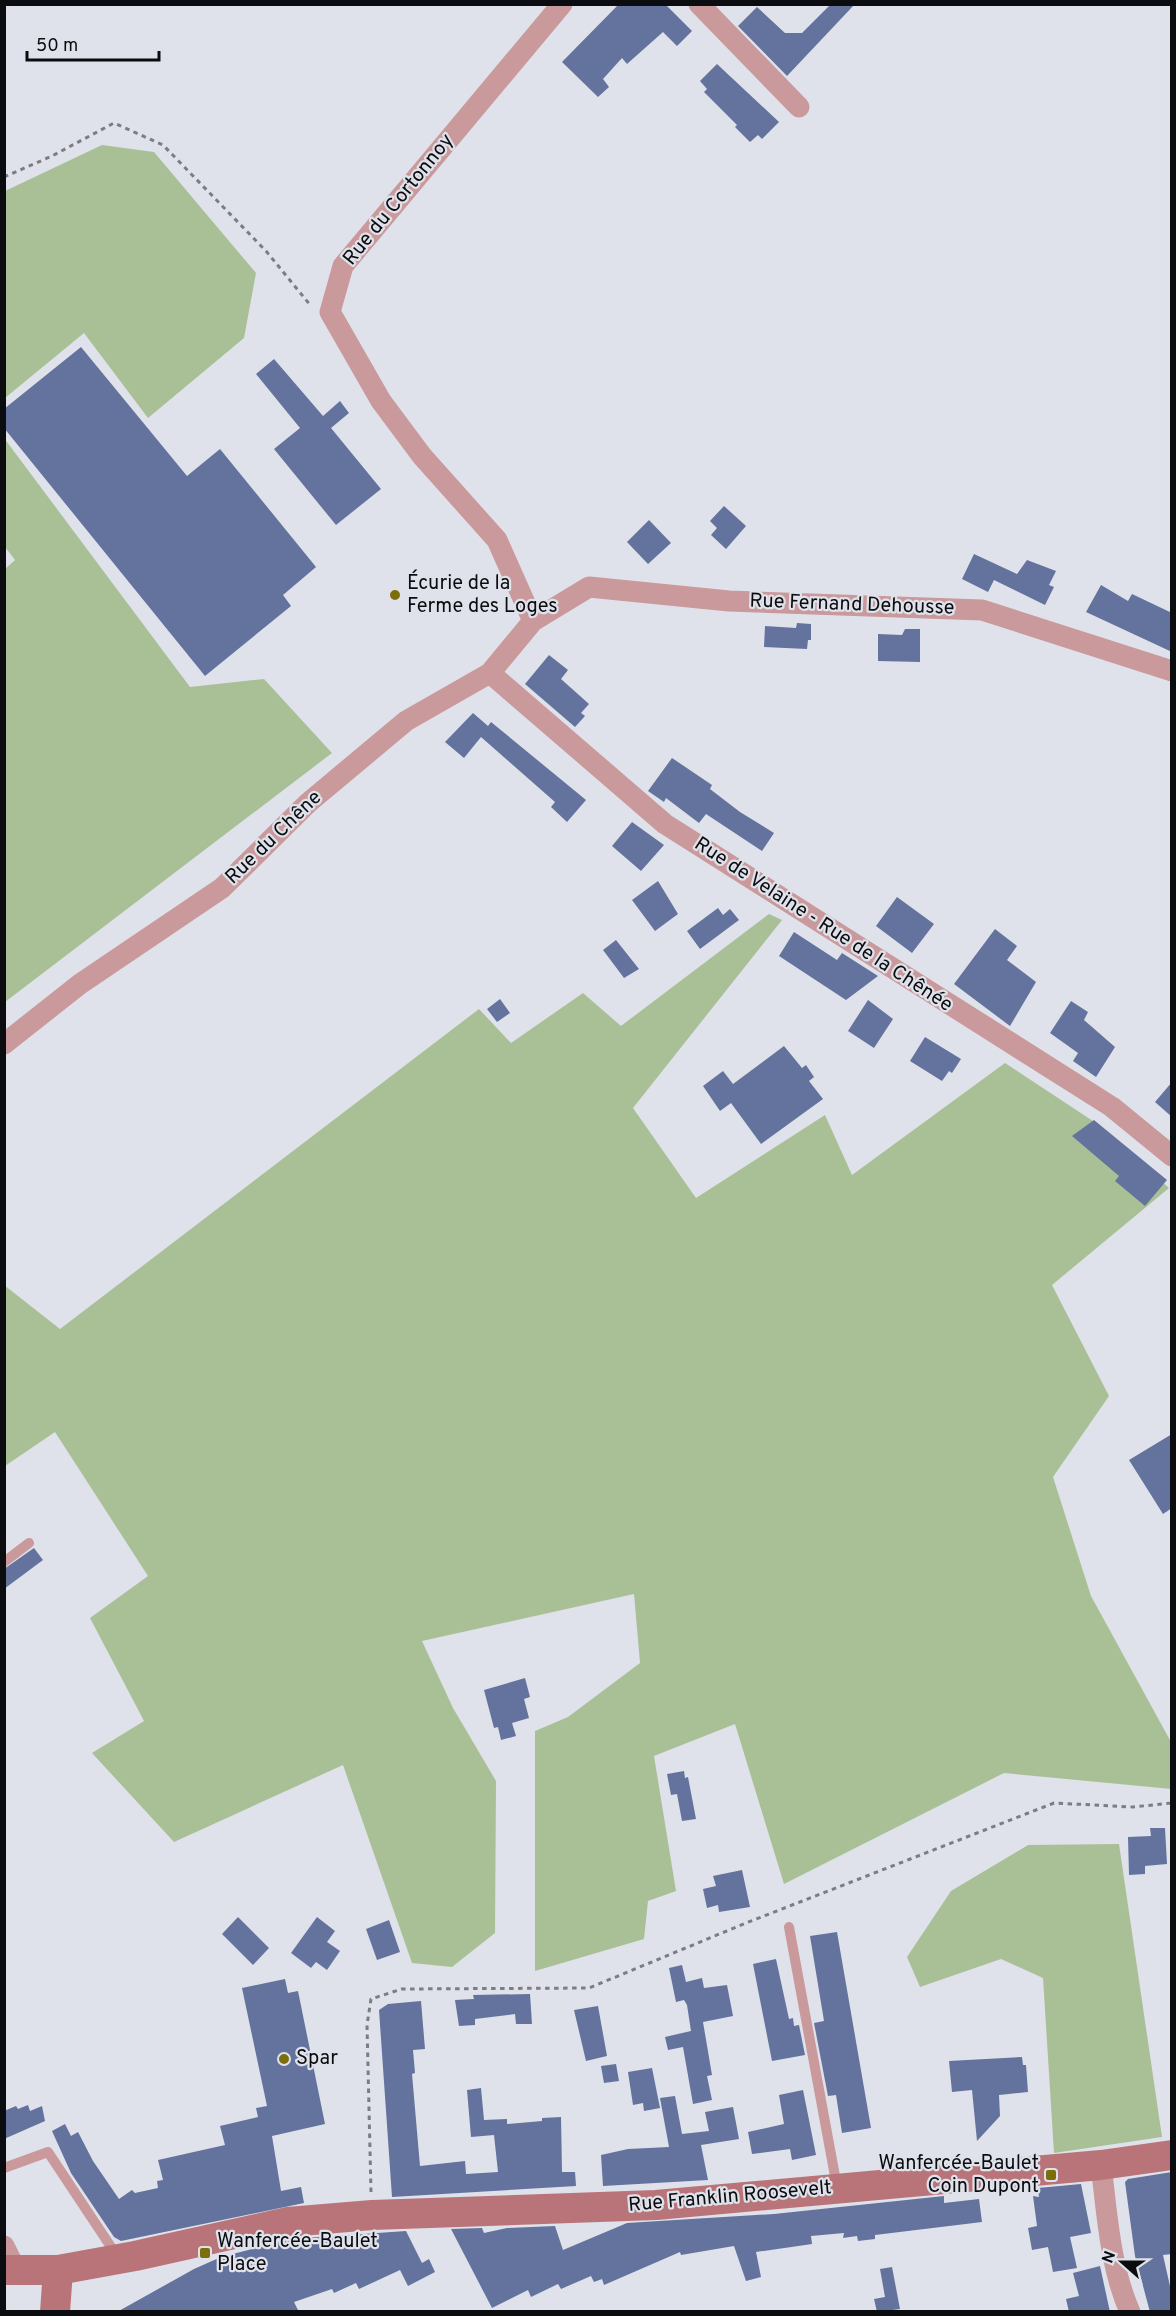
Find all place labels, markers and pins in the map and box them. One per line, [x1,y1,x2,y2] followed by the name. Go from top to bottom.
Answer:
[407,569,558,620] place label: Écurie de la Ferme des Loges
[388,588,402,602] marker: Écurie de la Ferme des Loges
[296,2046,338,2072] place label: Spar
[277,2052,291,2066] marker: Spar
[878,2151,1039,2200] place label: Wanfercée-Baulet Coin Dupont
[1044,2168,1058,2182] marker: Wanfercée-Baulet Coin Dupont
[217,2229,378,2278] place label: Wanfercée-Baulet Place
[198,2246,212,2260] marker: Wanfercée-Baulet Place

